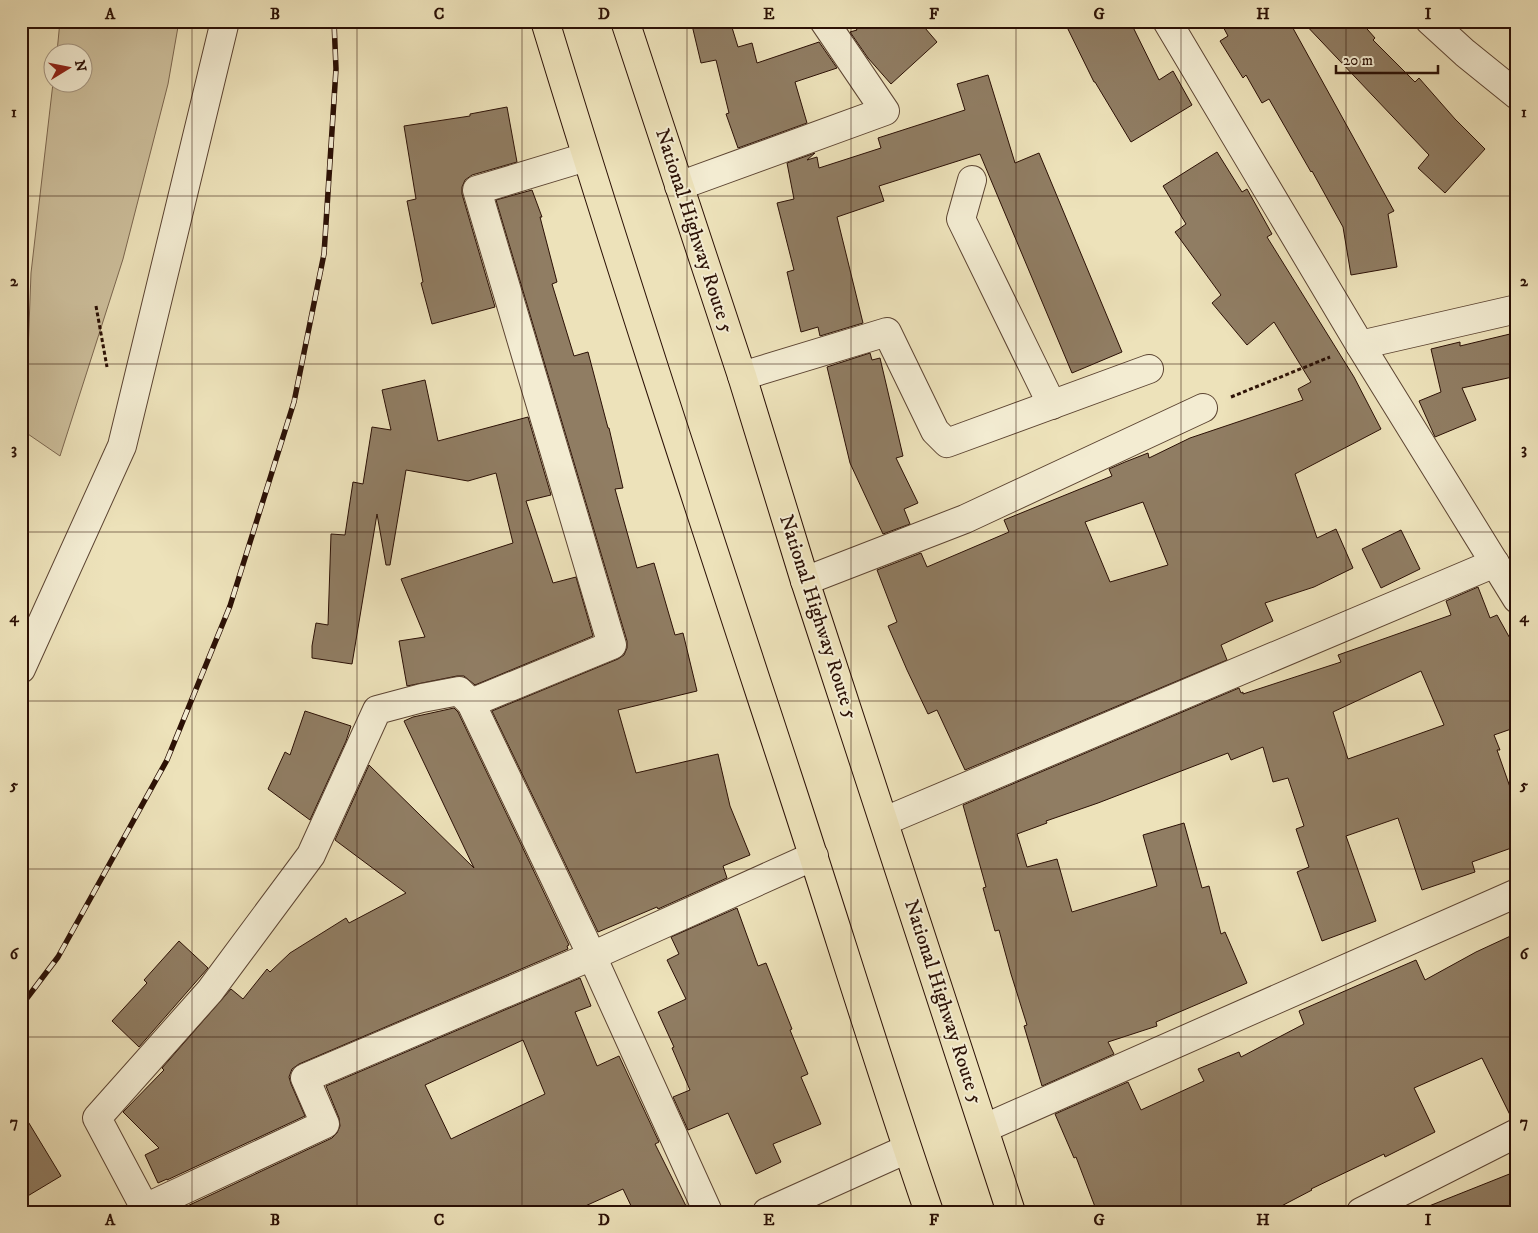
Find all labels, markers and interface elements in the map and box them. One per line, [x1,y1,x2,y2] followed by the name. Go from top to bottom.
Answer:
[104,4,116,24] text: A
[270,4,280,24] text: B
[434,4,444,24] text: C
[598,4,610,24] text: D
[763,4,775,24] text: E
[929,4,939,24] text: F
[1093,4,1105,24] text: G
[1256,4,1270,24] text: H
[1425,4,1432,24] text: I
[42,42,92,92] north arrow
[1336,42,1438,74] scale bar
[1343,51,1373,70] text: 20 m
[70,59,90,74] text: N
[11,102,17,122] text: 1
[1521,102,1527,122] text: 1
[649,126,739,336] street label: National Highway Route 5
[10,271,19,291] text: 2
[1520,271,1529,291] text: 2
[11,439,17,459] text: 3
[1521,439,1527,459] text: 3
[773,512,863,722] street label: National Highway Route 5
[8,607,19,627] text: 4
[1518,607,1529,627] text: 4
[9,775,18,795] text: 5
[1519,775,1528,795] text: 5
[898,897,988,1107] street label: National Highway Route 5
[10,944,20,964] text: 6
[1520,944,1530,964] text: 6
[10,1112,18,1132] text: 7
[1520,1112,1528,1132] text: 7
[104,1210,116,1230] text: A
[270,1210,280,1230] text: B
[434,1210,444,1230] text: C
[598,1210,610,1230] text: D
[763,1210,775,1230] text: E
[929,1210,939,1230] text: F
[1093,1210,1105,1230] text: G
[1256,1210,1270,1230] text: H
[1425,1210,1432,1230] text: I

